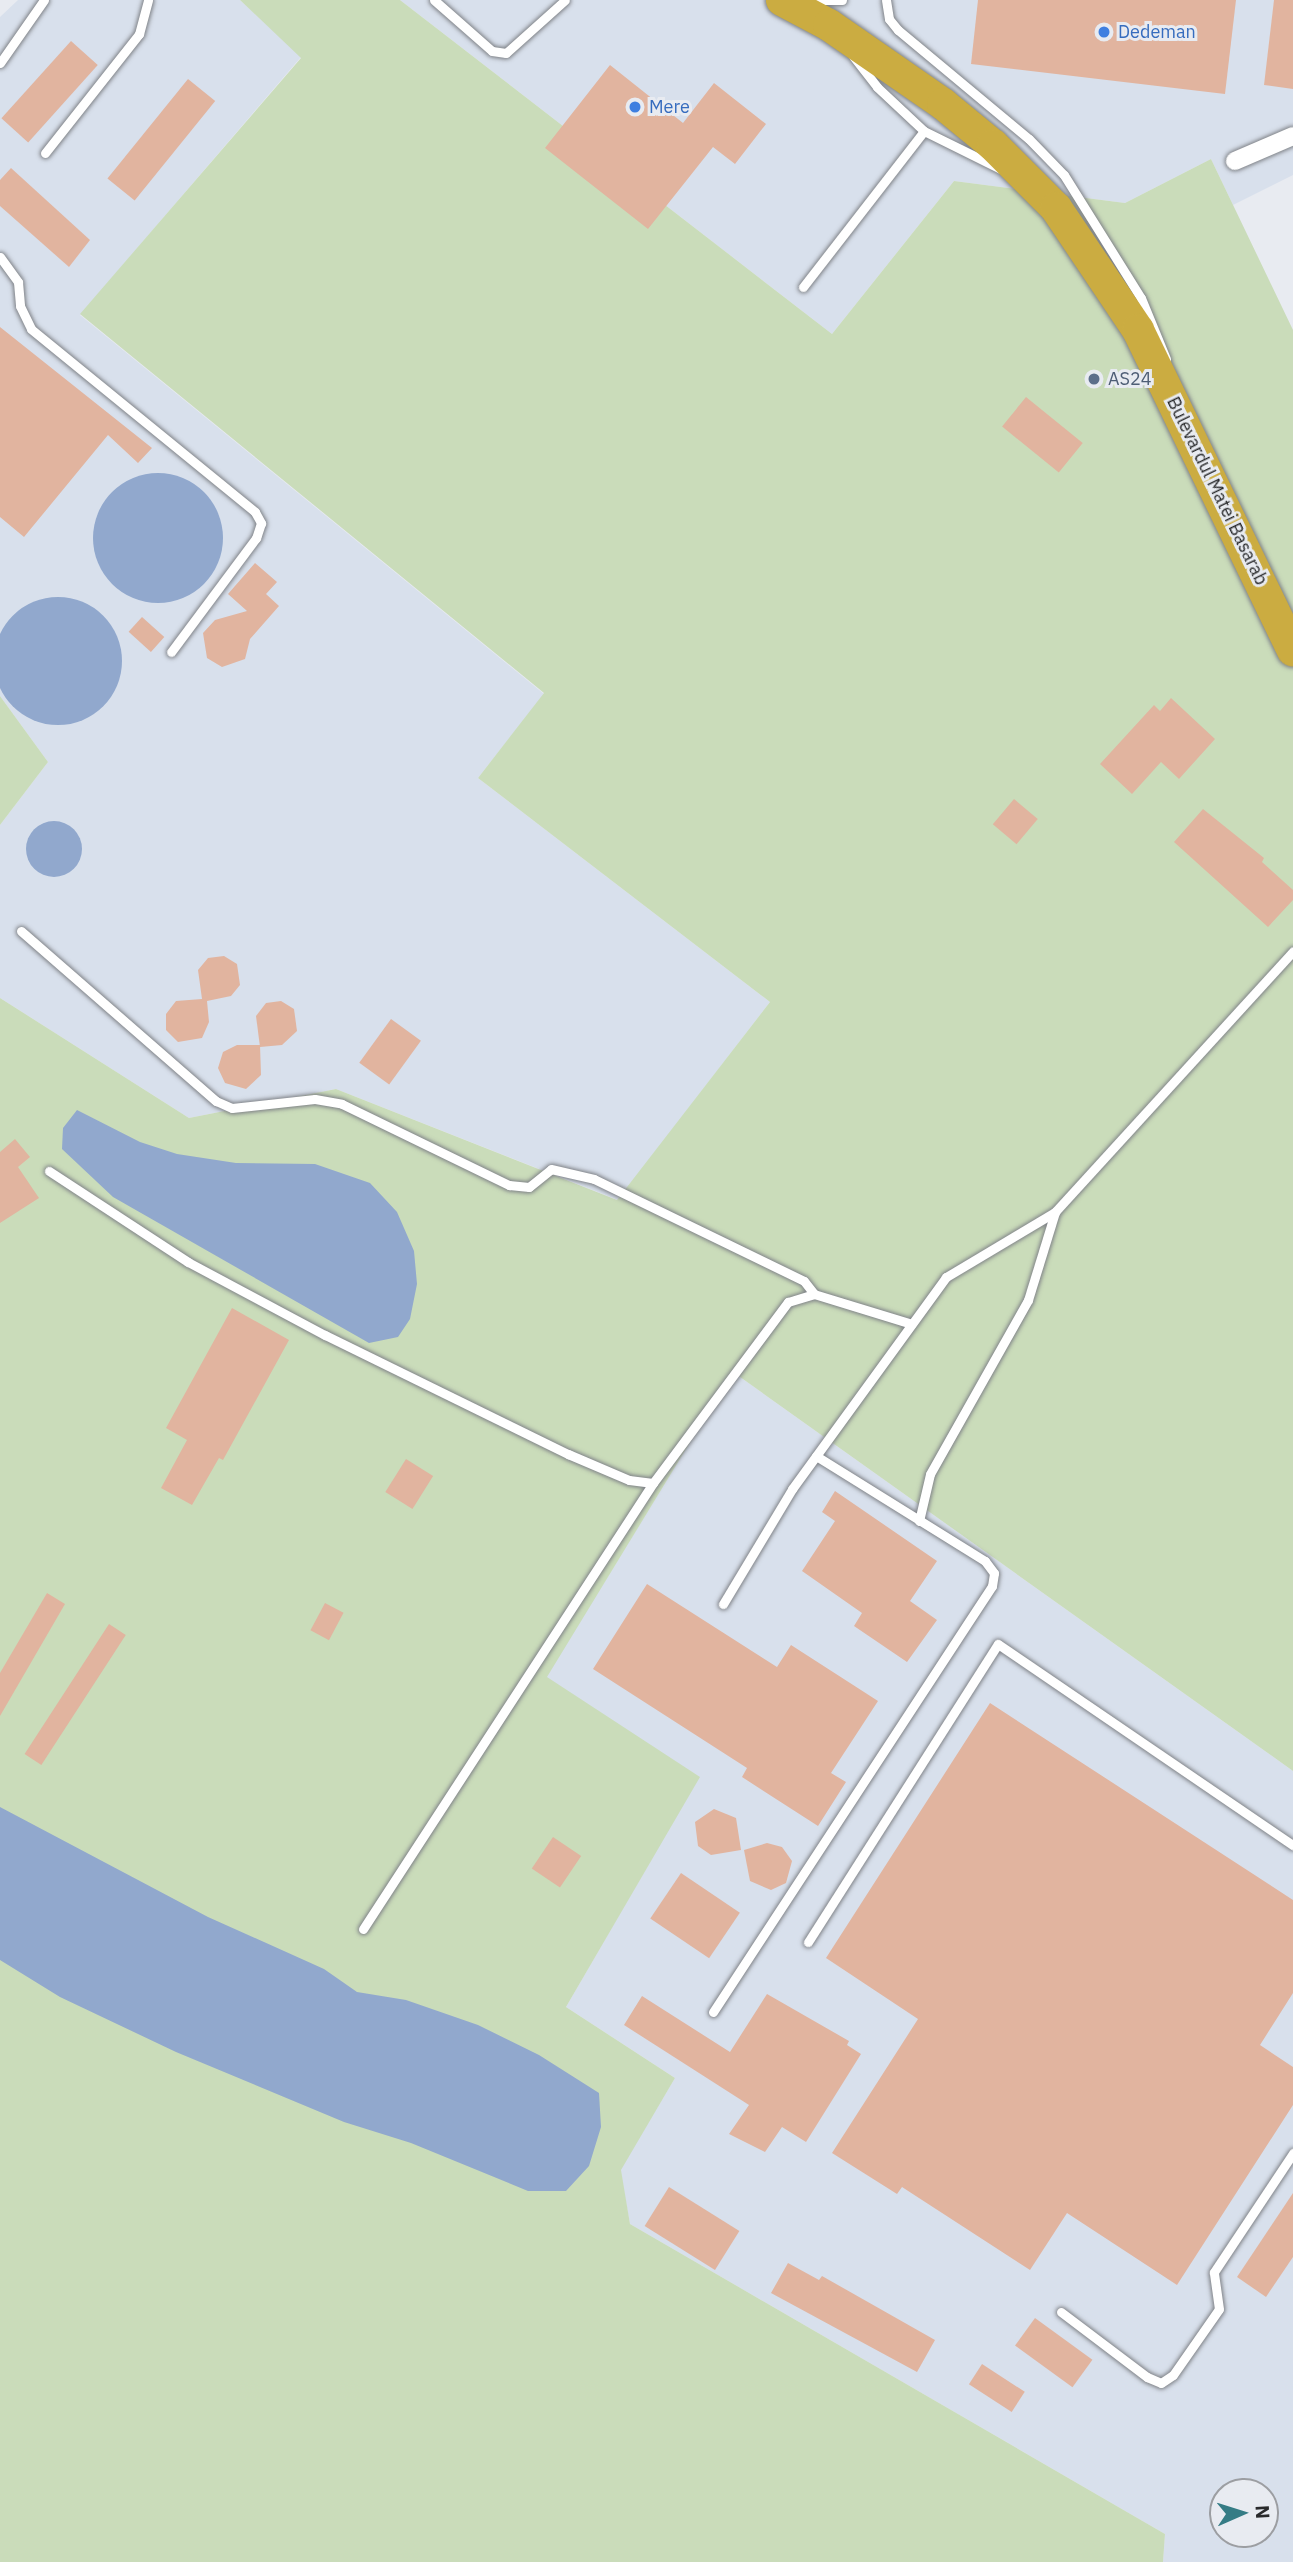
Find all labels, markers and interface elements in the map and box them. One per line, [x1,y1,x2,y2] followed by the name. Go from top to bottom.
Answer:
[1118,21,1196,43] place label: Dedeman
[1096,24,1112,40] marker: Dedeman
[649,96,690,118] place label: Mere
[627,99,643,115] marker: Mere
[1108,368,1152,390] place label: AS24
[1086,371,1102,387] marker: AS24
[1162,393,1272,589] street label: Bulevardul Matei Basarab
[1209,2478,1279,2548] north arrow
[1251,2504,1275,2519] text: N

